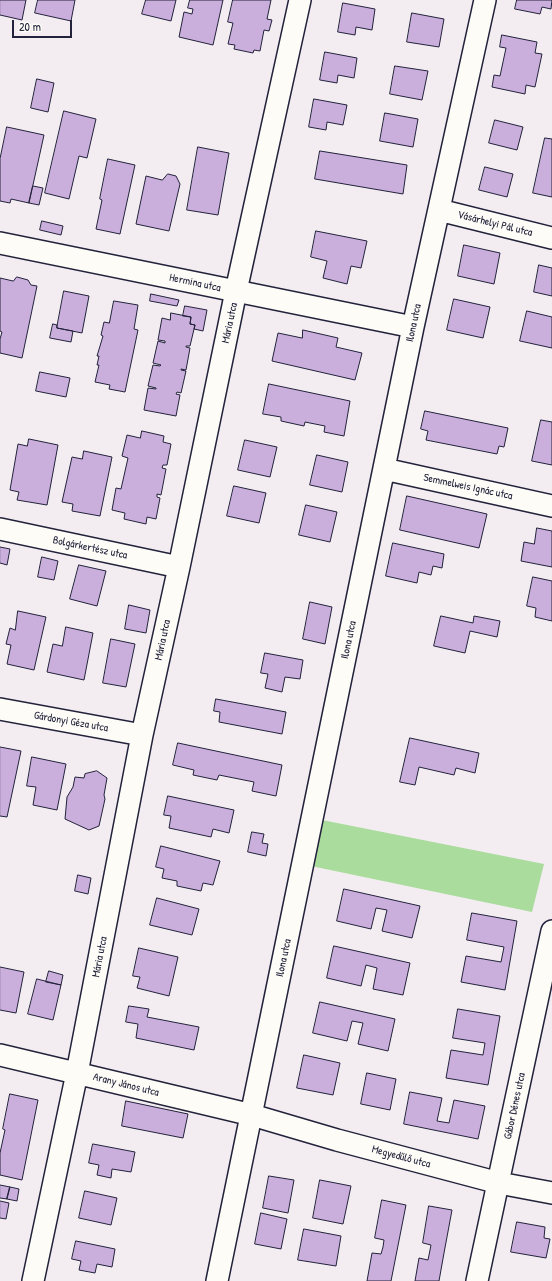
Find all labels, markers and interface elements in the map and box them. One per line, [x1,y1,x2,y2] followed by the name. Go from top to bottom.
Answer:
[14,12,74,38] scale bar
[19,18,41,35] text: 20 m
[456,208,534,240] street label: Vásárhelyi Pál utca
[168,271,222,295] street label: Hermina utca
[219,301,241,345] street label: Mária utca
[404,303,424,343] street label: Ilona utca
[422,471,514,503] street label: Semmelweis Ignác utca
[51,534,129,562] street label: Bolgárkertész utca
[152,618,174,662] street label: Mária utca
[339,620,359,660] street label: Ilona utca
[33,709,109,735] street label: Gárdonyi Géza utca
[90,936,110,978] street label: Mária utca
[274,938,294,978] street label: Ilona utca
[92,1070,160,1100] street label: Arany János utca
[501,1071,529,1141] street label: Gábor Dénes utca
[370,1143,432,1171] street label: Megyedűlő utca

